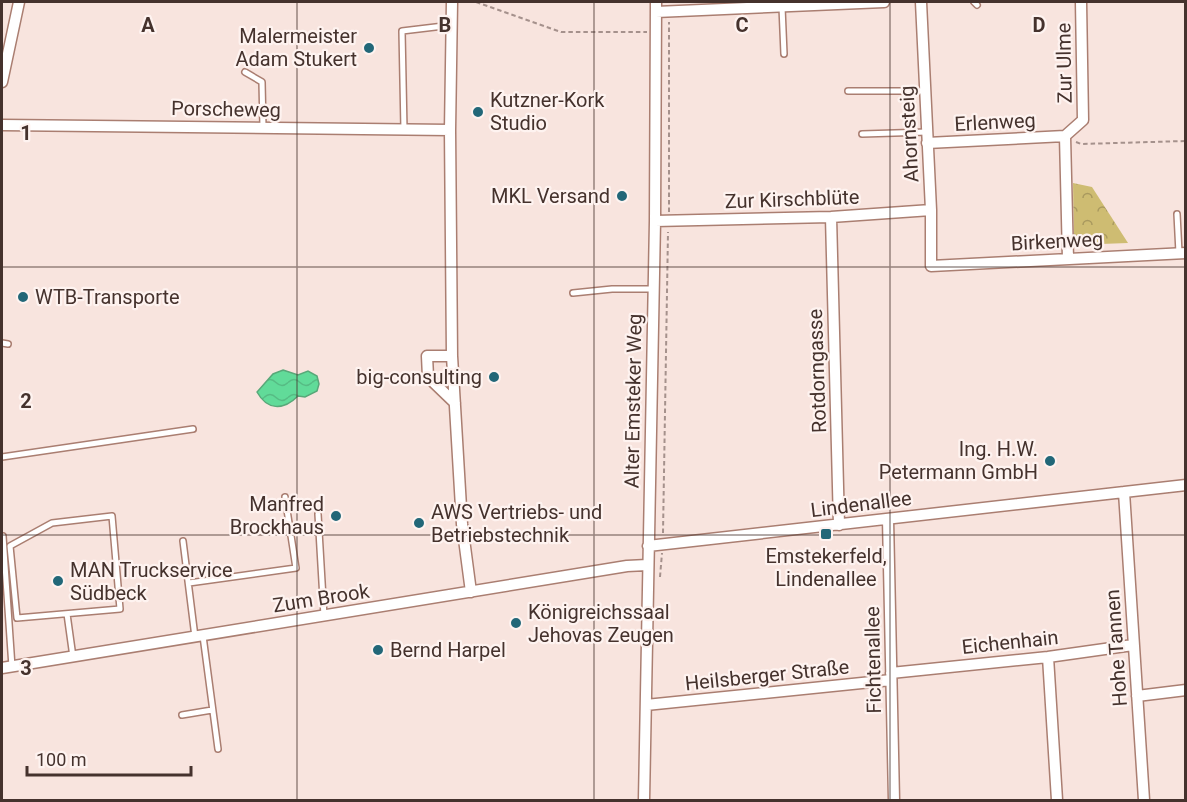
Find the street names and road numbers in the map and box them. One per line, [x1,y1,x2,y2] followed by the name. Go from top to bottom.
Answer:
[1051,23,1077,103] street label: Zur Ulme
[894,85,924,183] street label: Ahornsteig
[171,96,281,122] street label: Porscheweg
[954,108,1036,136] street label: Erlenweg
[724,185,860,213] street label: Zur Kirschblüte
[1010,227,1104,255] street label: Birkenweg
[803,309,831,433] street label: Rotdorngasse
[619,313,647,489] street label: Alter Emsteker Weg
[809,486,913,522] street label: Lindenallee
[271,578,372,617] street label: Zum Brook
[1100,589,1132,707] street label: Hohe Tannen
[860,606,886,714] street label: Fichtenallee
[960,625,1060,659] street label: Eichenhain
[684,654,850,696] street label: Heilsberger Straße

